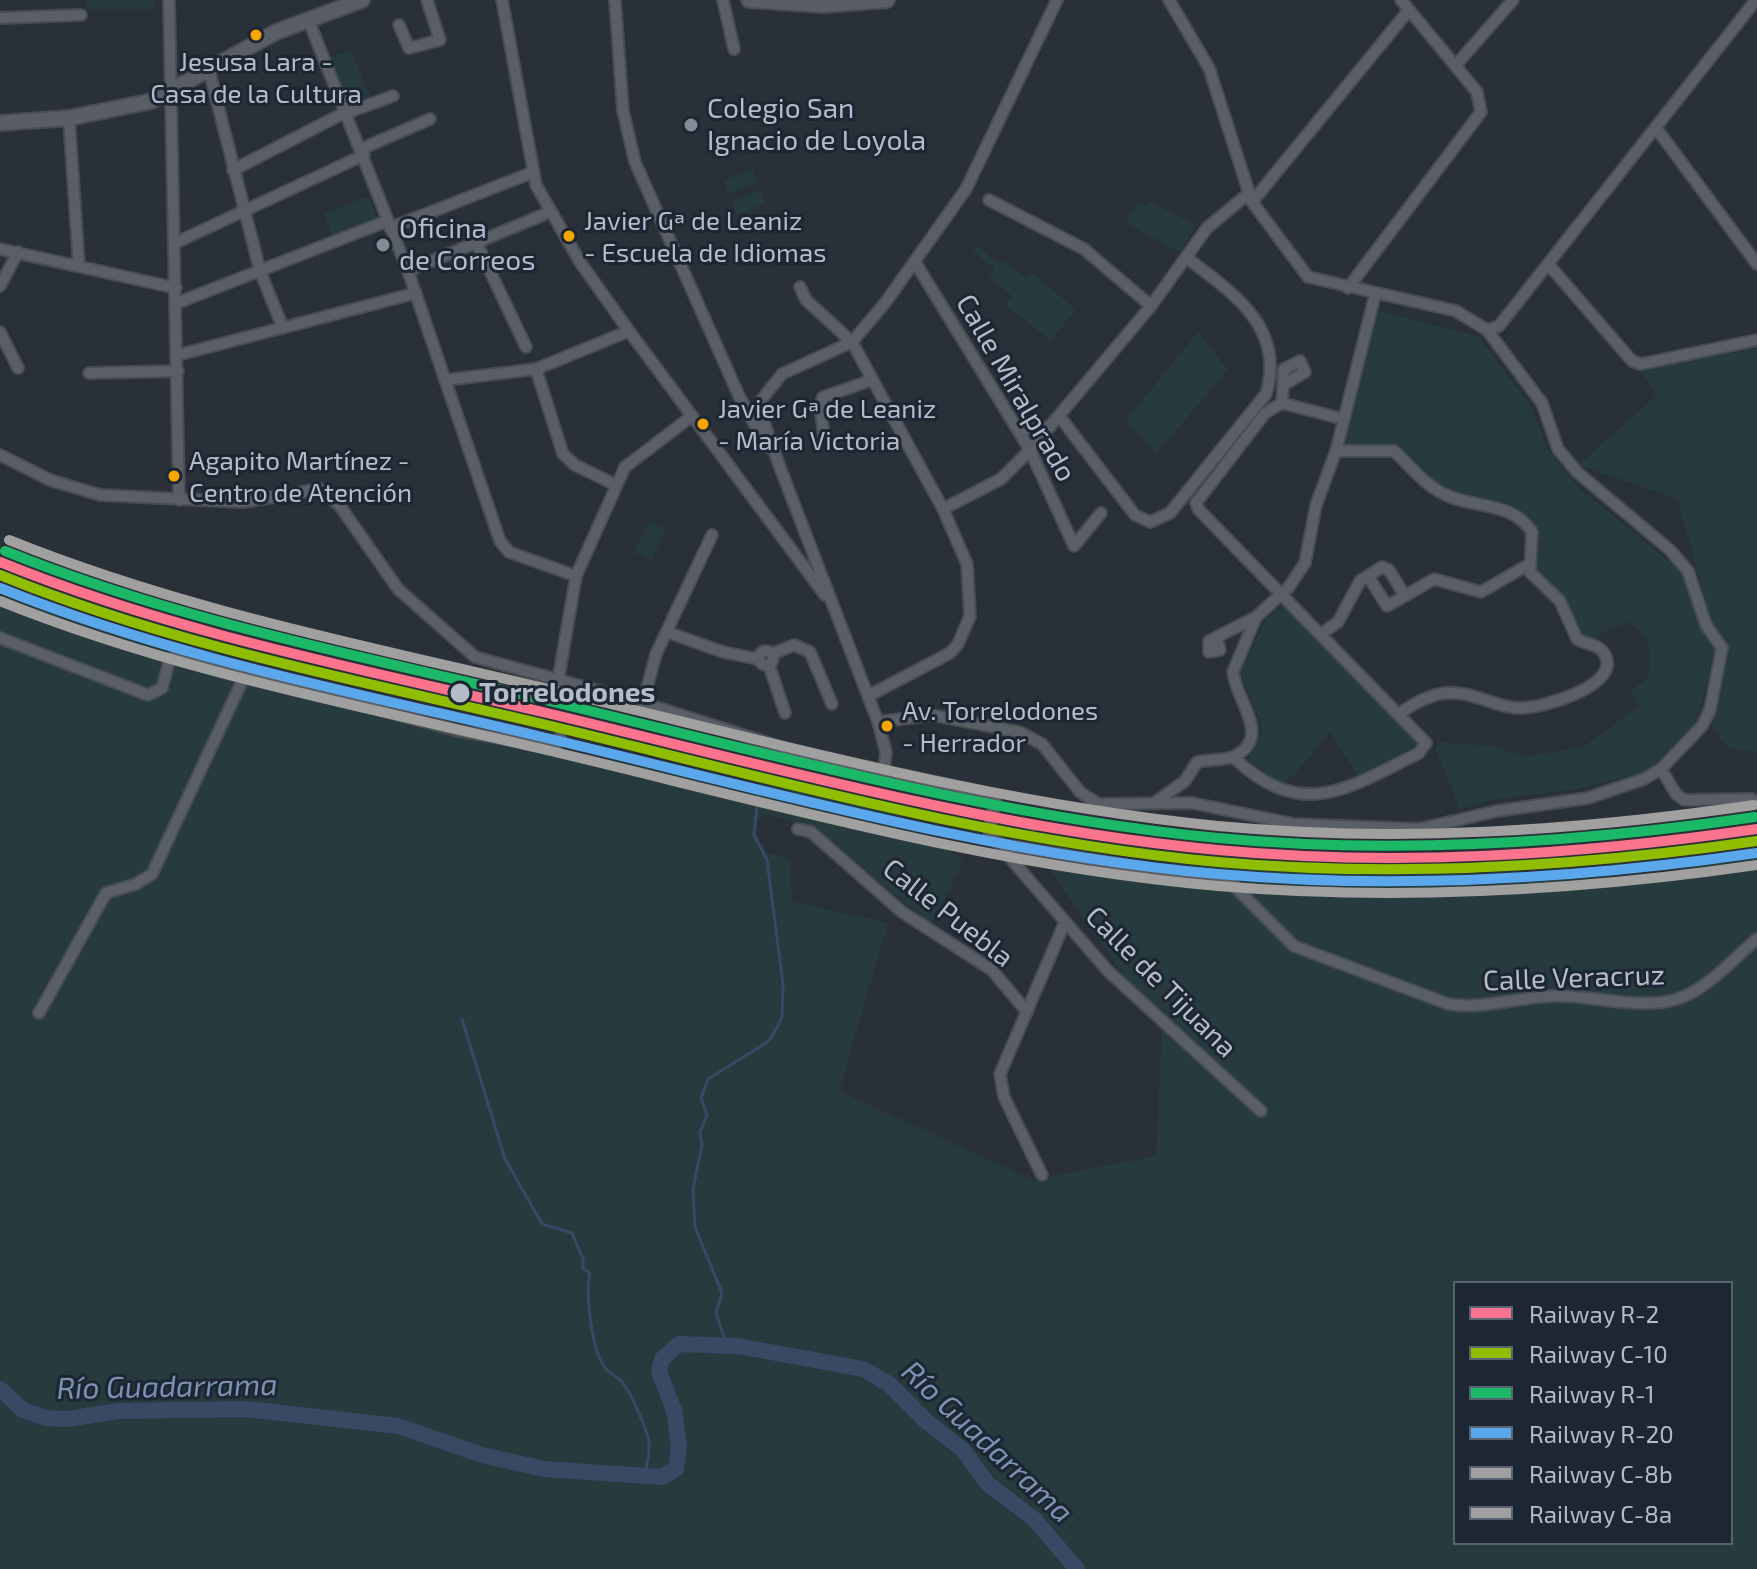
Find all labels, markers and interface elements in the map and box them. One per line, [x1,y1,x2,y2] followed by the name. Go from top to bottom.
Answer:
[248,27,264,43] marker: Jesusa Lara - Casa de la Cultura
[150,46,362,108] place label: Jesusa Lara - Casa de la Cultura
[707,92,926,158] place label: Colegio San Ignacio de Loyola
[682,116,700,134] marker: Colegio San Ignacio de Loyola
[584,205,826,266] place label: Javier Gª de Leaniz - Escuela de Idiomas
[399,212,535,278] place label: Oficina de Correos
[561,228,577,244] marker: Javier Gª de Leaniz - Escuela de Idiomas
[374,236,392,254] marker: Oficina de Correos
[949,288,1083,488] street label: Calle Miralprado
[718,393,936,454] place label: Javier Gª de Leaniz - María Victoria
[695,416,711,432] marker: Javier Gª de Leaniz - María Victoria
[189,445,412,506] place label: Agapito Martínez - Centro de Atención
[166,468,182,484] marker: Agapito Martínez - Centro de Atención
[479,676,655,710] place label: Torrelodones
[448,681,472,705] marker: Torrelodones
[902,695,1098,756] place label: Av. Torrelodones - Herrador
[879,718,895,734] marker: Av. Torrelodones - Herrador
[876,852,1020,974] street label: Calle Puebla
[1078,899,1244,1065] street label: Calle de Tijuana
[1482,958,1666,998] street label: Calle Veracruz
[1453,1281,1733,1545] legend
[1529,1299,1659,1328] text: Railway R-2
[1529,1339,1668,1368] text: Railway C-10
[894,1354,1080,1530] water label: Río Guadarrama
[56,1367,278,1407] water label: Río Guadarrama
[1529,1379,1655,1408] text: Railway R-1
[1529,1419,1674,1448] text: Railway R-20
[1529,1459,1673,1488] text: Railway C-8b
[1529,1499,1672,1528] text: Railway C-8a

